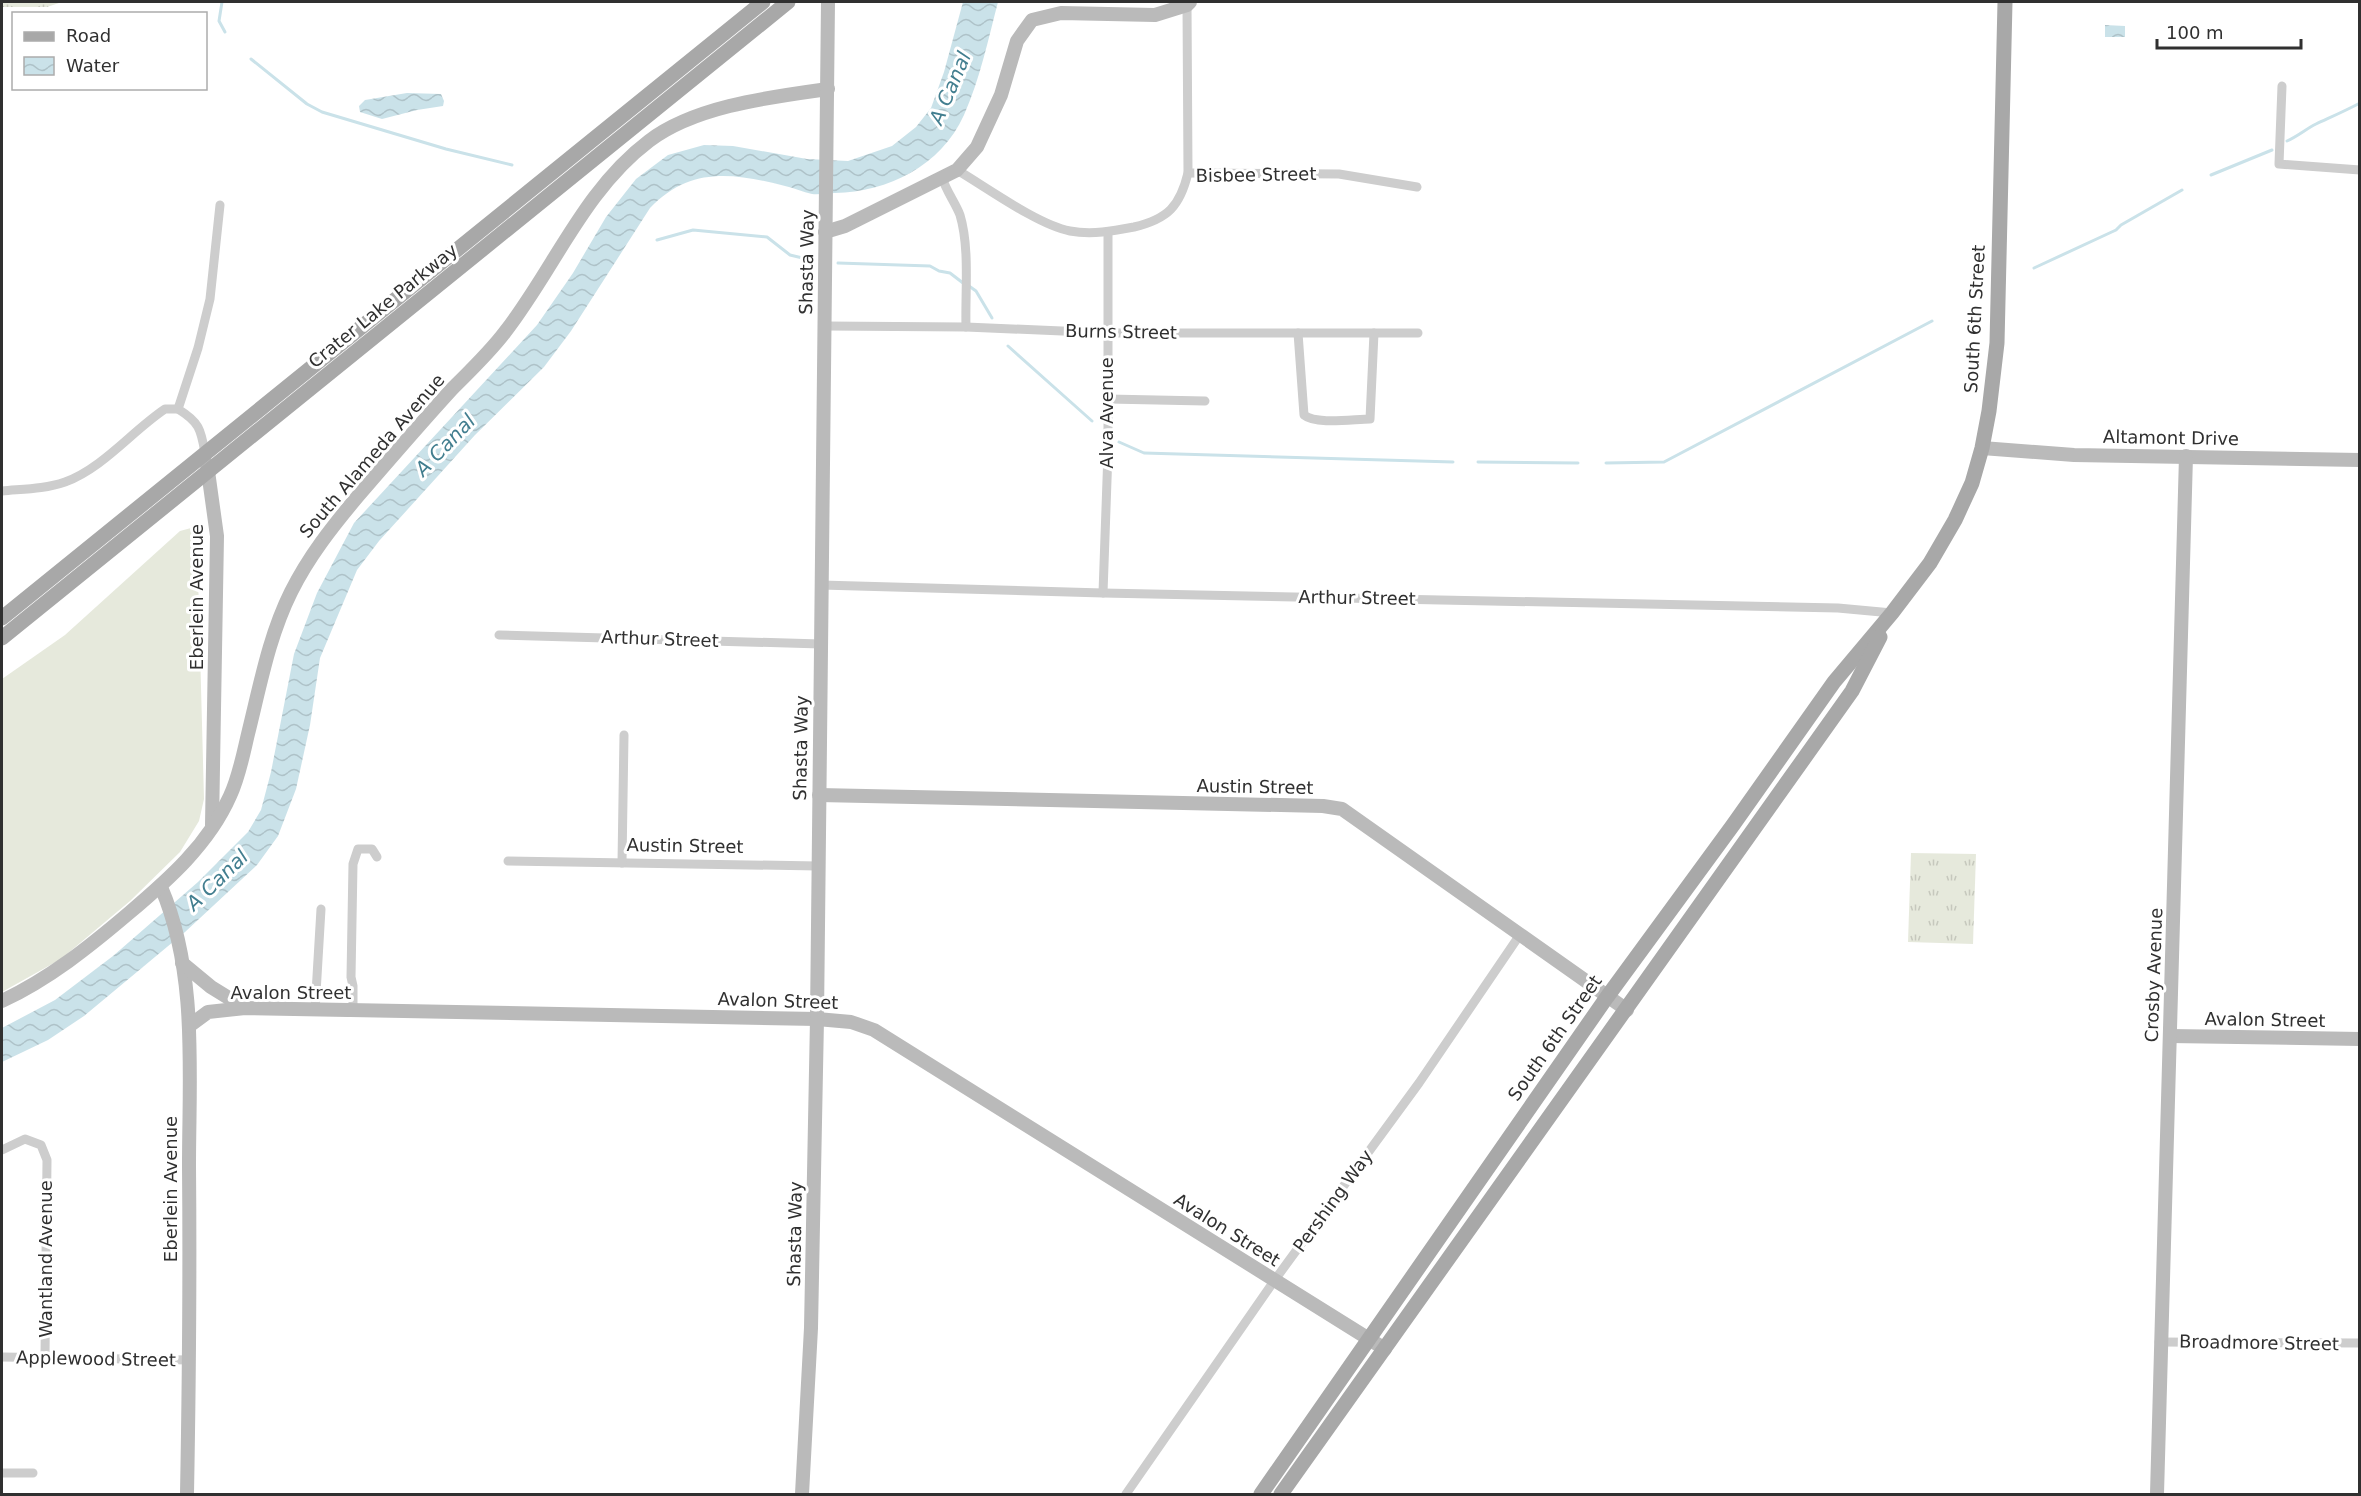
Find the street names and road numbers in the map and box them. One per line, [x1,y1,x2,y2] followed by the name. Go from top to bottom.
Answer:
[1195,163,1317,186] street label: Bisbee Street
[795,209,818,315] street label: Shasta Way
[304,239,462,372] street label: Crater Lake Parkway
[1960,244,1989,394] street label: South 6th Street
[1065,320,1177,343] street label: Burns Street
[1096,357,1117,469] street label: Alva Avenue
[295,370,448,542] street label: South Alameda Avenue
[2103,426,2239,449] street label: Altamont Drive
[186,524,207,670] street label: Eberlein Avenue
[1298,586,1416,609] street label: Arthur Street
[601,626,719,651] street label: Arthur Street
[789,695,812,801] street label: Shasta Way
[1196,775,1314,798] street label: Austin Street
[626,834,744,857] street label: Austin Street
[2141,907,2166,1043] street label: Crosby Avenue
[1503,971,1606,1105] street label: South 6th Street
[231,982,351,1003] street label: Avalon Street
[717,988,839,1013] street label: Avalon Street
[2204,1008,2326,1031] street label: Avalon Street
[160,1116,181,1262] street label: Eberlein Avenue
[1288,1145,1377,1256] street label: Pershing Way
[35,1180,56,1338] street label: Wantland Avenue
[783,1181,806,1287] street label: Shasta Way
[1170,1189,1284,1270] street label: Avalon Street
[2179,1331,2339,1354] street label: Broadmore Street
[16,1347,176,1370] street label: Applewood Street

